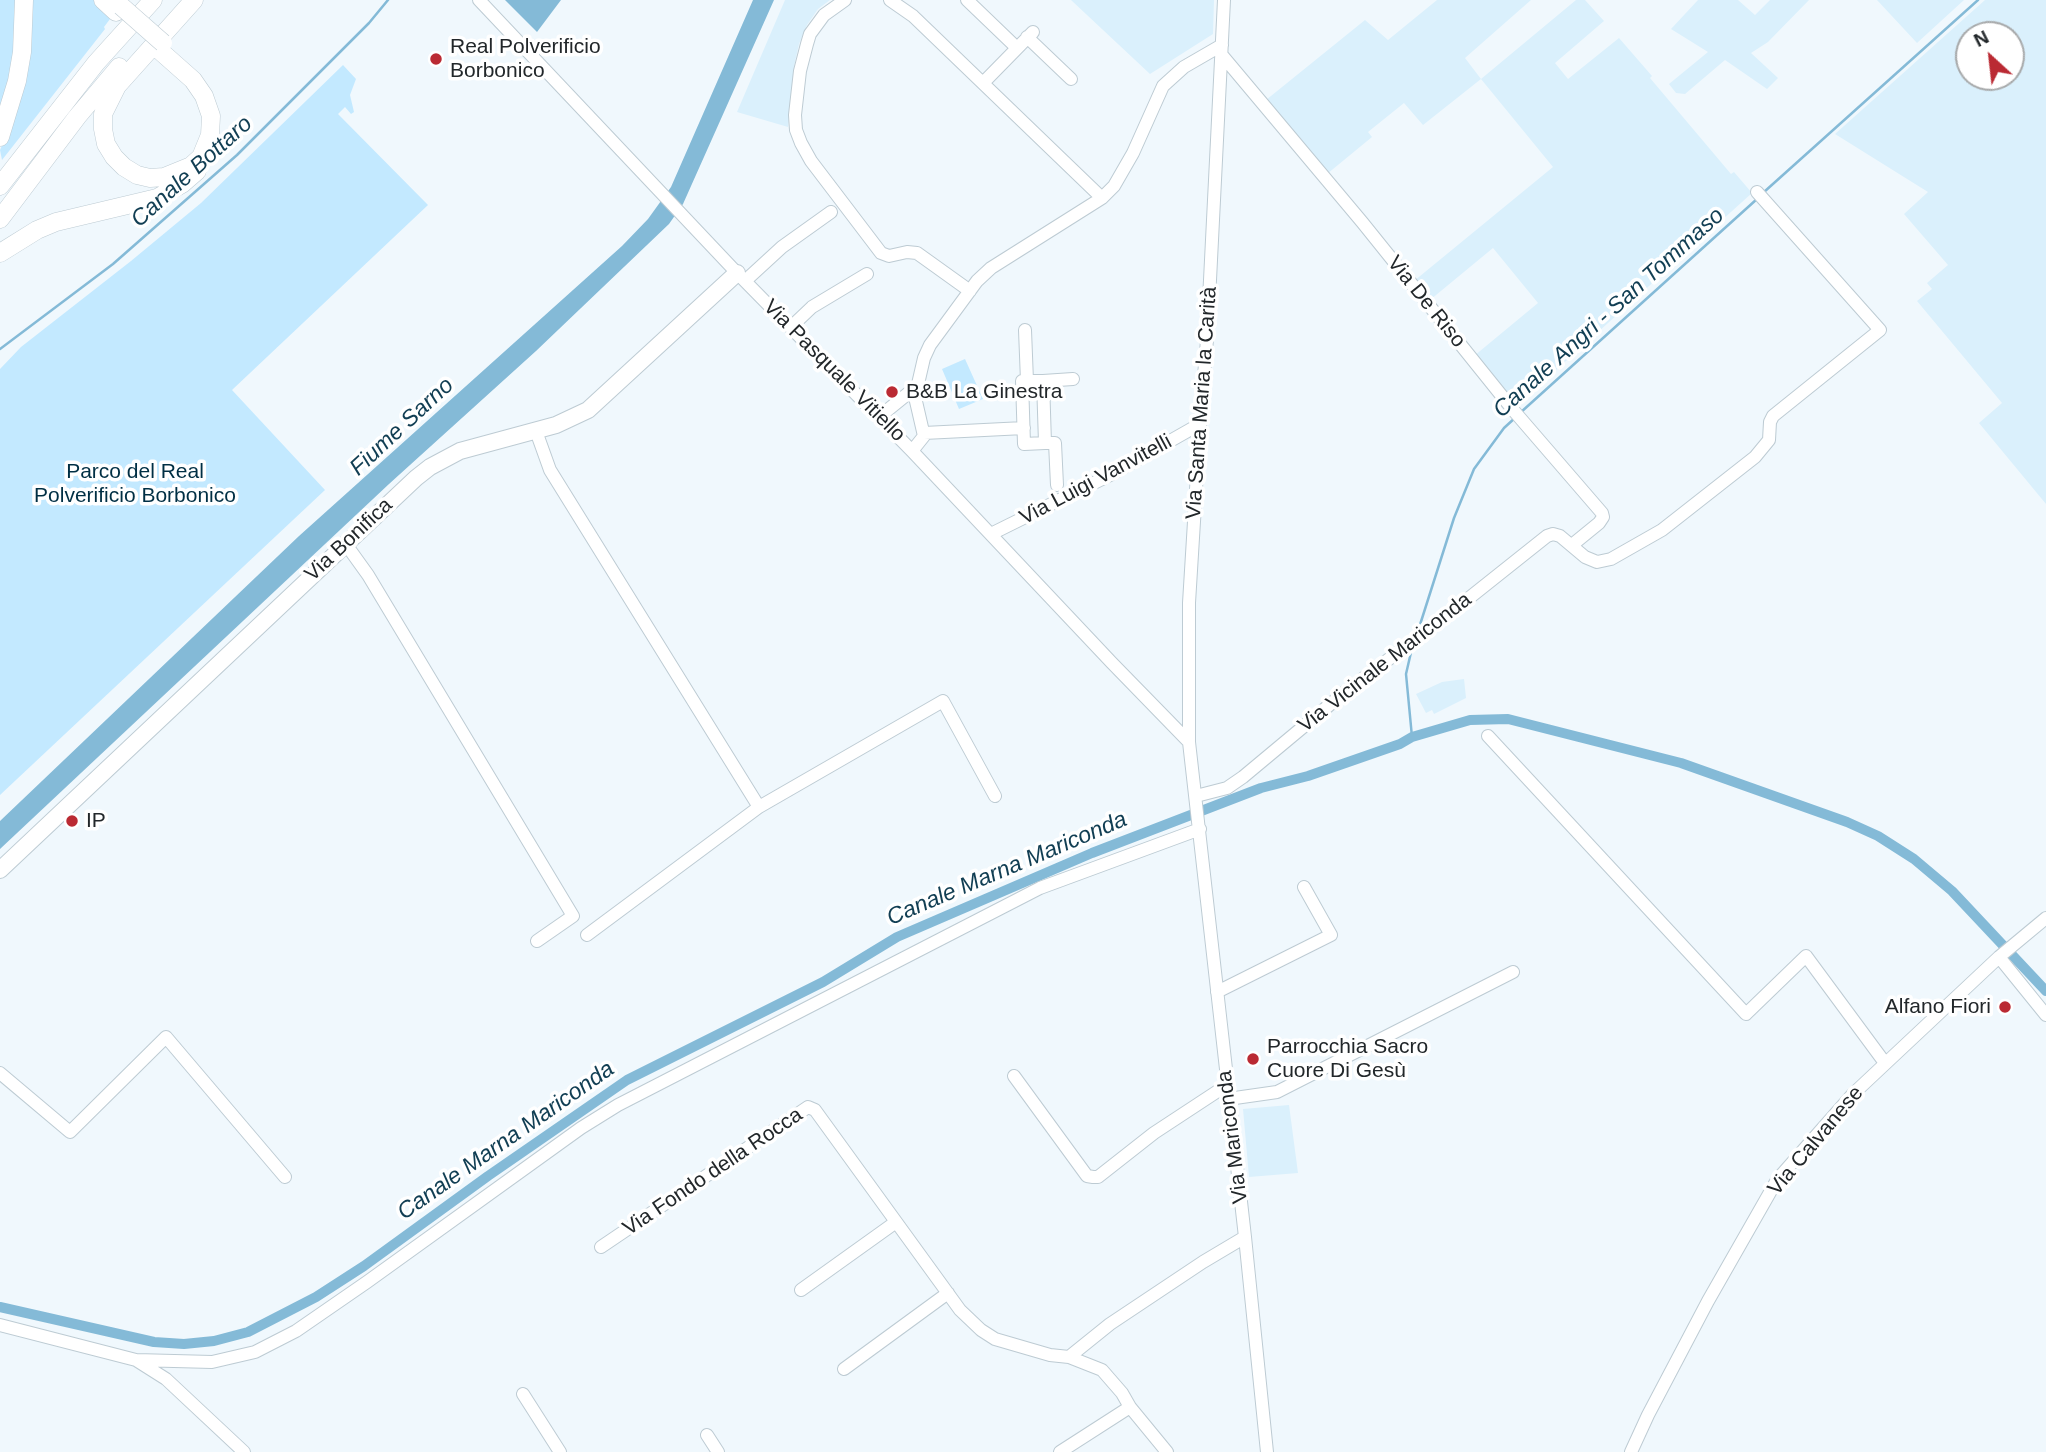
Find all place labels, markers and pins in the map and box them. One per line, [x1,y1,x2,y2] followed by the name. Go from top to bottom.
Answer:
[450,34,601,84] place label: Real Polverificio Borbonico
[428,51,444,67] marker: Real Polverificio Borbonico
[906,379,1062,405] place label: B&B La Ginestra
[884,384,900,400] marker: B&B La Ginestra
[86,808,106,834] place label: IP
[64,813,80,829] marker: IP
[1885,994,1991,1020] place label: Alfano Fiori
[1997,999,2013,1015] marker: Alfano Fiori
[1267,1034,1428,1084] place label: Parrocchia Sacro Cuore Di Gesù
[1245,1051,1261,1067] marker: Parrocchia Sacro Cuore Di Gesù

